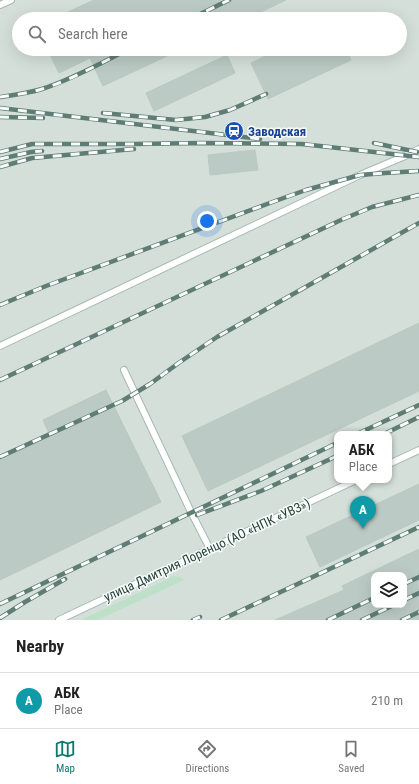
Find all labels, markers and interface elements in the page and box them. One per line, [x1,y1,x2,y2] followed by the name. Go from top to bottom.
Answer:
[12,12,407,56] search box
[26,23,48,45] icon: search
[58,25,128,43] text: Search here
[223,120,245,142] station icon: Заводская
[248,124,306,139] place label: Заводская
[197,211,217,231] your location
[334,431,392,483] popup
[349,441,374,459] text: АБК
[349,459,377,474] text: Place
[101,495,313,605] street label: улица Дмитрия Лоренцо (АО «НПК «УВЗ»)
[350,496,376,529] pin: A
[371,572,407,608] map controls
[371,572,407,608] button: layers
[16,636,64,656] text: Nearby
[54,684,80,702] text: АБК
[25,693,33,708] text: A
[371,693,403,708] text: 210 m
[54,702,83,717] text: Place
[54,738,76,775] tab: Map
[185,738,229,775] tab: Directions
[338,738,365,775] tab: Saved

